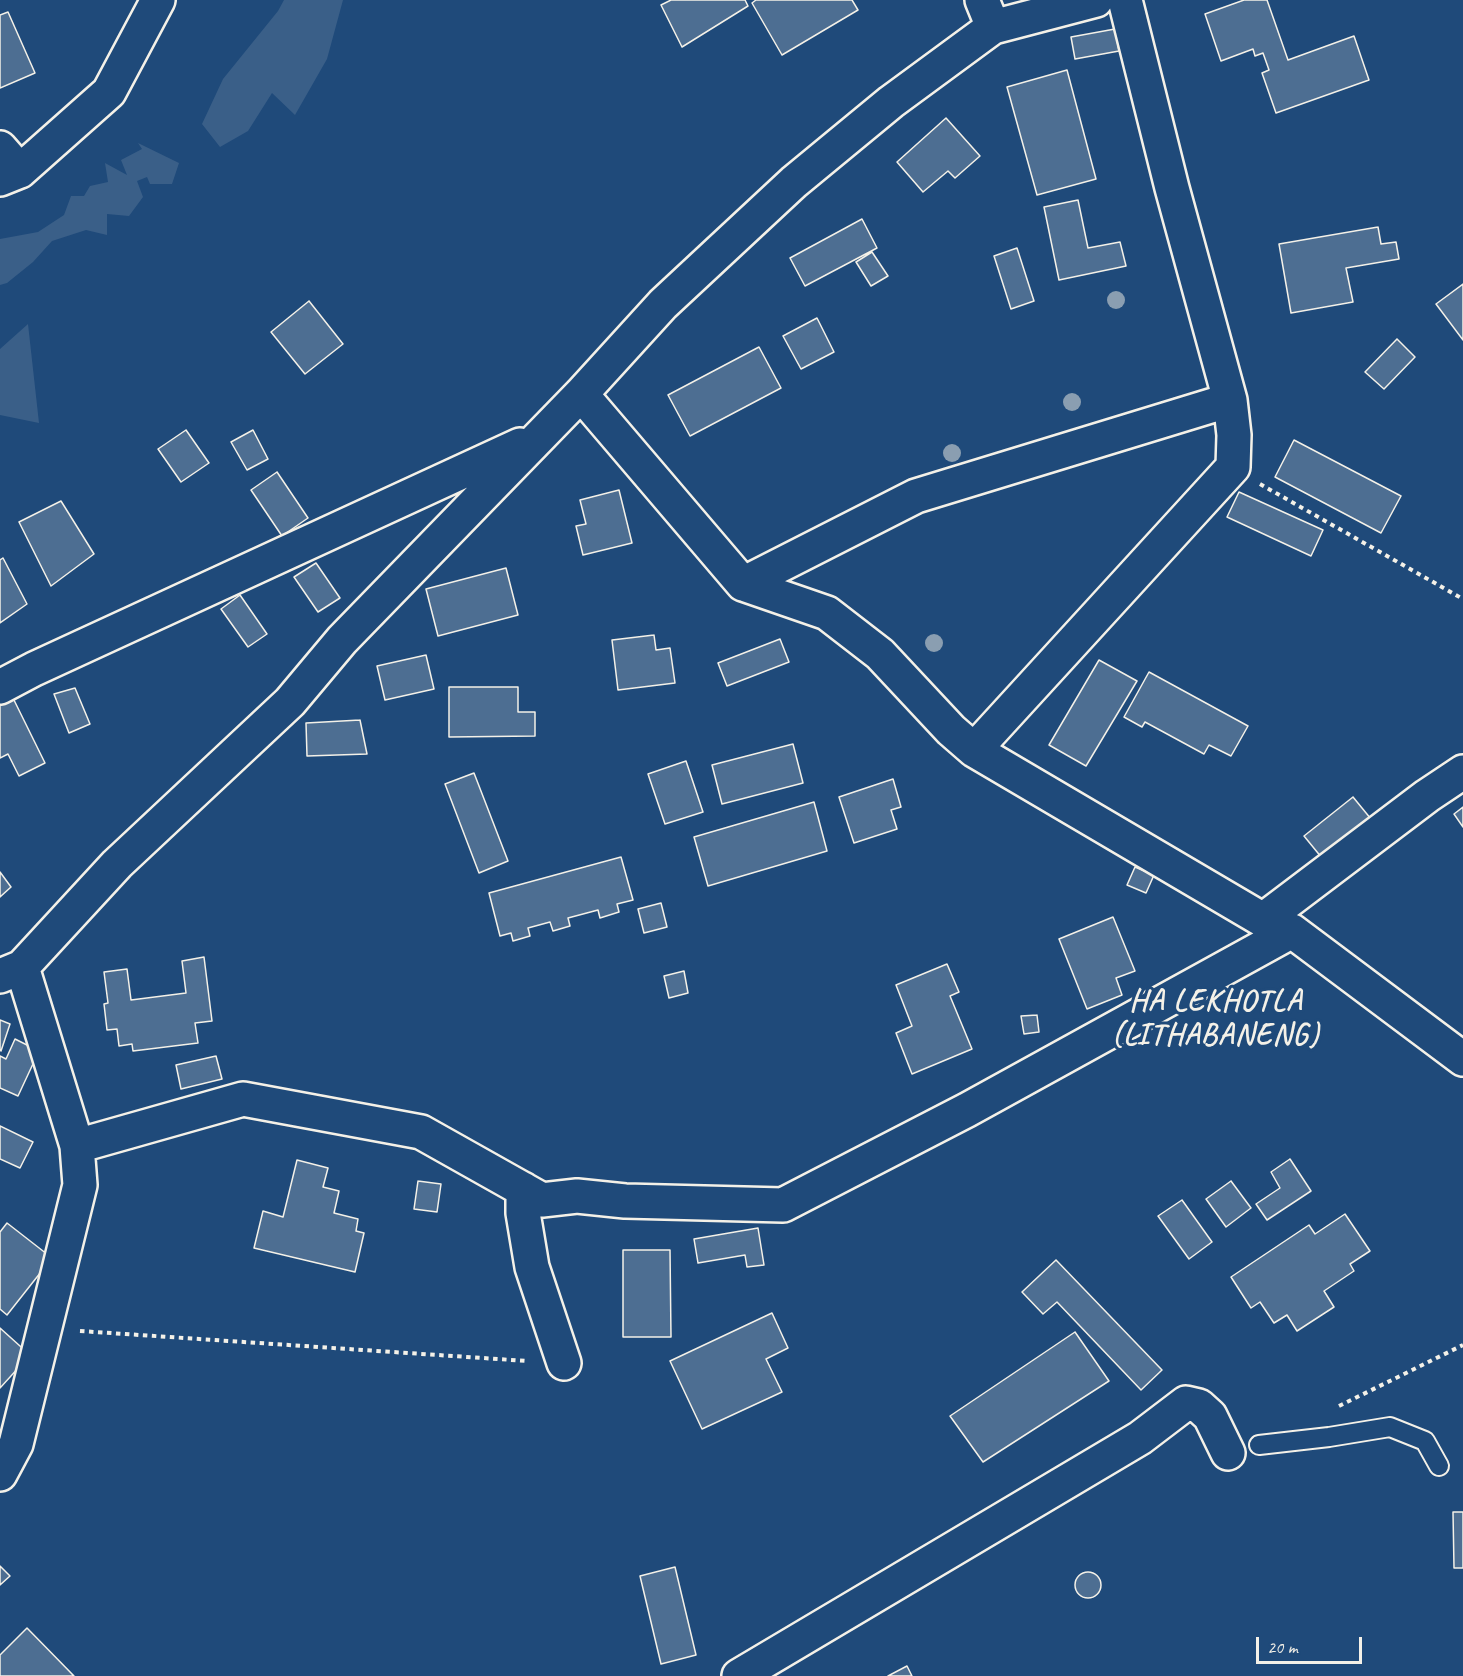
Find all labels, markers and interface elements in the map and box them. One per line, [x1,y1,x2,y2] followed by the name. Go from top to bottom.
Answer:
[1114,984,1318,1054] district label: HA LEKHOTLA (LITHABANENG)
[1259,1625,1366,1663] scale bar
[1267,1636,1298,1658] text: 20 m

